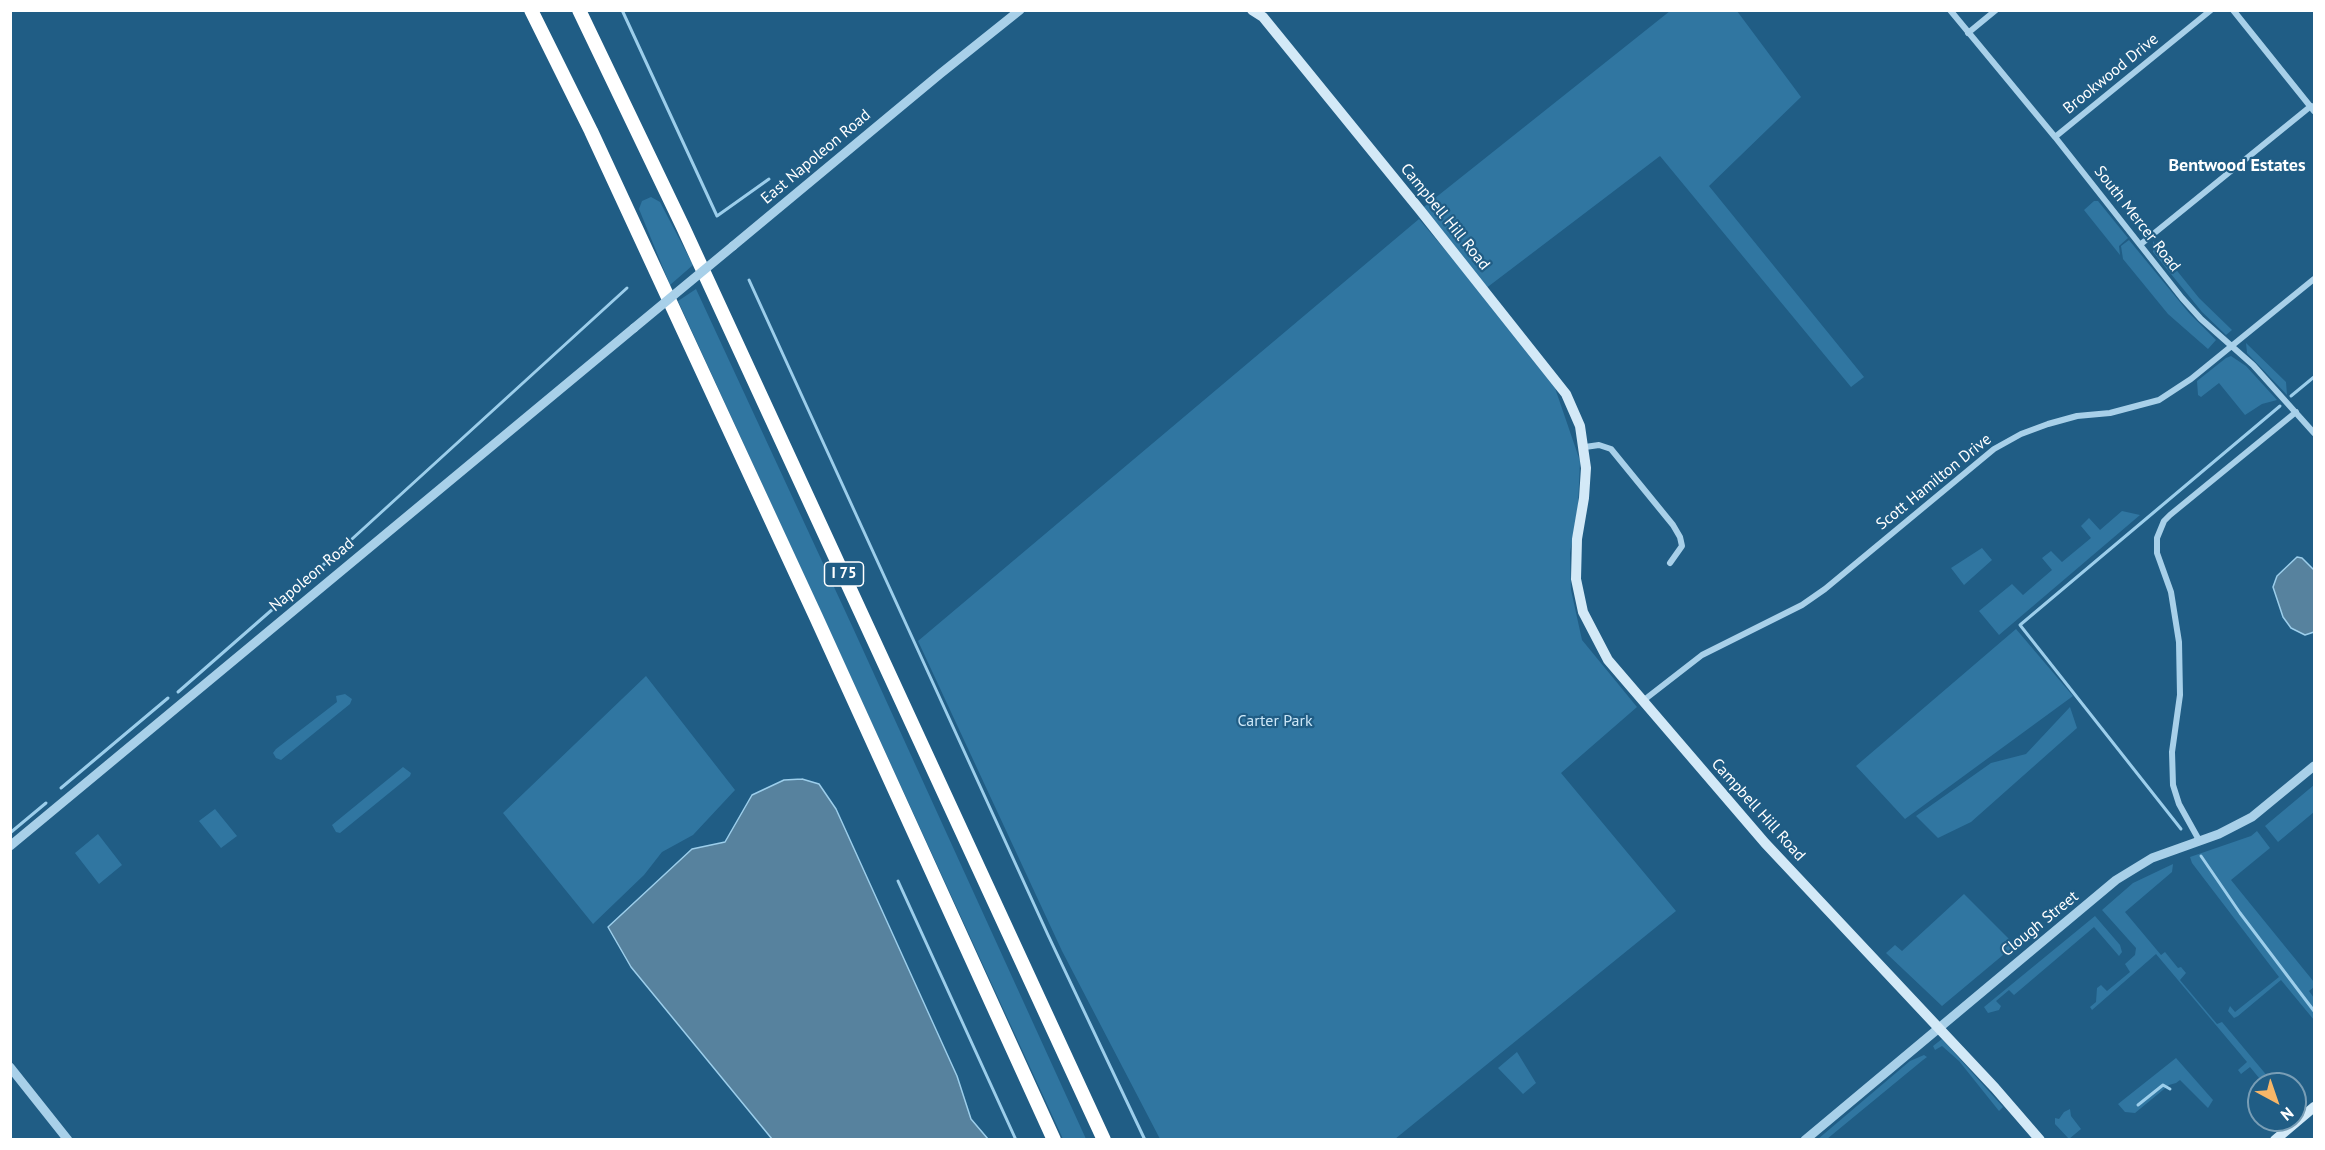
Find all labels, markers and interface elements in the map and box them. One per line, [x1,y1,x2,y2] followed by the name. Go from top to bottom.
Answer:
[2059,30,2163,118] street label: Brookwood Drive
[757,106,875,208] street label: East Napoleon Road
[2168,155,2306,177] district label: Bentwood Estates
[1396,160,1494,274] street label: Campbell Hill Road
[2090,162,2184,276] street label: South Mercer Road
[1873,430,1995,534] street label: Scott Hamilton Drive
[266,534,358,616] street label: Napoleon Road
[824,562,864,586] road number: I 75
[1237,711,1313,731] park label: Carter Park
[1707,755,1809,865] street label: Campbell Hill Road
[1998,887,2082,961] street label: Clough Street
[2247,1072,2307,1132] north arrow
[2277,1103,2298,1125] text: N

